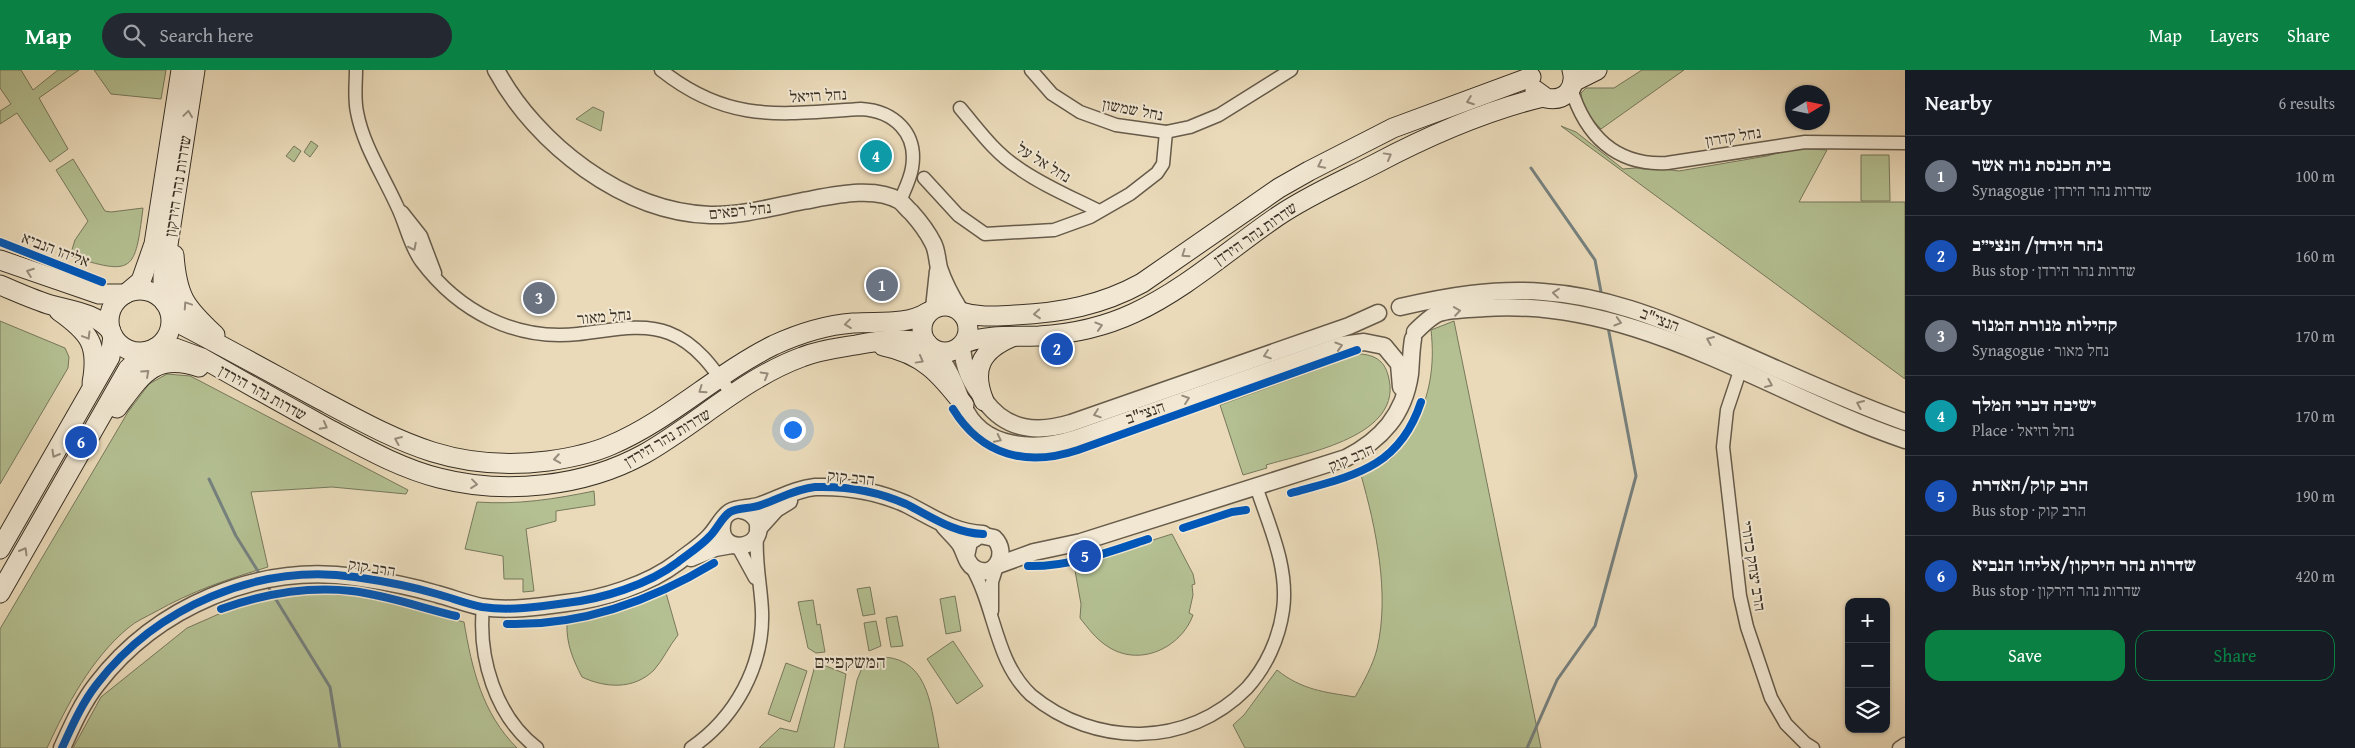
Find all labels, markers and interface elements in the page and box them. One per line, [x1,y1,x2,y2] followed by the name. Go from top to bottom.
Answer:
[102,13,452,58] search box
[25,18,72,53] text: Map
[120,21,148,49] icon: search
[160,21,253,49] text: Search here
[2149,22,2182,49] text: Map
[2210,22,2259,49] text: Layers
[2287,22,2330,49] text: Share
[789,82,847,108] street label: נחל רזיאל
[1785,85,1830,130] north arrow
[1925,87,1992,118] text: Nearby
[1100,91,1166,127] street label: נחל שמשון
[2278,91,2335,115] text: 6 results
[1466,95,1474,105] one-way arrow
[183,110,193,119] one-way arrow
[1703,120,1763,152] street label: נחל קדרון
[157,133,197,239] street label: שדרות נהר הירקון
[1012,136,1076,188] street label: נחל אל על
[860,137,892,175] pin: 4
[1972,150,2111,178] text: בית הכנסת נוה אשר
[1383,152,1392,162] one-way arrow
[1317,159,1326,169] one-way arrow
[1937,164,1945,188] text: 1
[2295,164,2335,188] text: 100 m
[1972,178,2152,202] text: Synagogue · שדרות נהר הירדן
[708,195,772,225] street label: נחל רפאים
[1208,195,1302,271] street label: שדרות נהר הירדן
[18,225,94,273] street label: אליהו הנביא
[1972,230,2103,258] text: נהר הירדן/ הנצי״ב
[407,241,417,250] one-way arrow
[1937,244,1945,268] text: 2
[2295,244,2335,268] text: 160 m
[1181,248,1191,257] one-way arrow
[1972,258,2136,282] text: Bus stop · שדרות נהר הירדן
[866,266,898,304] pin: 1
[27,268,35,278] one-way arrow
[523,279,555,317] pin: 3
[1551,288,1559,299] one-way arrow
[183,301,193,310] one-way arrow
[1637,301,1683,337] street label: הנצי"ב
[576,302,632,330] street label: נחל מאור
[1454,306,1462,317] one-way arrow
[1033,308,1041,319] one-way arrow
[1972,310,2117,338] text: קהילות מנורת המנור
[1614,317,1622,327] one-way arrow
[844,318,852,329] one-way arrow
[1094,322,1102,332] one-way arrow
[1937,324,1945,348] text: 3
[2295,324,2335,348] text: 170 m
[1041,330,1073,368] pin: 2
[81,331,91,340] one-way arrow
[1706,335,1715,346] one-way arrow
[1972,338,2109,362] text: Synagogue · נחל מאור
[1335,341,1343,351] one-way arrow
[1263,349,1272,359] one-way arrow
[915,354,924,364] one-way arrow
[215,358,312,426] street label: שדרות נהר הירדן
[140,370,149,379] one-way arrow
[760,371,769,381] one-way arrow
[1764,377,1773,388] one-way arrow
[698,384,708,393] one-way arrow
[1972,390,2096,418] text: ישיבה דברי המלך
[1122,394,1168,430] street label: הנצי"ב
[1181,395,1190,405] one-way arrow
[1856,399,1865,410] one-way arrow
[619,402,715,472] street label: שדרות נהר הירדן
[1937,404,1945,428] text: 4
[2295,404,2335,428] text: 170 m
[1093,408,1102,418] one-way arrow
[780,417,806,443] your location
[1972,418,2074,442] text: Place · נחל רזיאל
[319,420,328,430] one-way arrow
[65,423,97,461] pin: 6
[992,432,1001,442] one-way arrow
[394,436,403,447] one-way arrow
[1324,437,1378,477] street label: הרב קוק
[51,449,61,458] one-way arrow
[553,454,561,464] one-way arrow
[826,463,876,491] street label: הרב קוק
[1972,470,2088,498] text: הרב קוק/האדרת
[471,478,479,489] one-way arrow
[1937,484,1945,508] text: 5
[2295,484,2335,508] text: 190 m
[1972,498,2086,522] text: Bus stop · הרב קוק
[1735,519,1773,613] street label: הרב יצחק כדורי
[1069,537,1101,575] pin: 5
[18,548,28,557] one-way arrow
[1972,550,2196,578] text: שדרות נהר הירקון/אליהו הנביא
[347,551,397,583] street label: הרב קוק
[1937,564,1945,588] text: 6
[2295,564,2335,588] text: 420 m
[1972,578,2141,602] text: Bus stop · שדרות נהר הירקון
[1845,598,1890,733] map controls
[1845,598,1890,643] button: +
[1925,630,2125,681] button: Save
[2135,630,2335,681] button: Share
[1845,643,1890,688] button: −
[814,647,886,675] district label: המשקפיים
[1845,688,1890,733] button: layers

